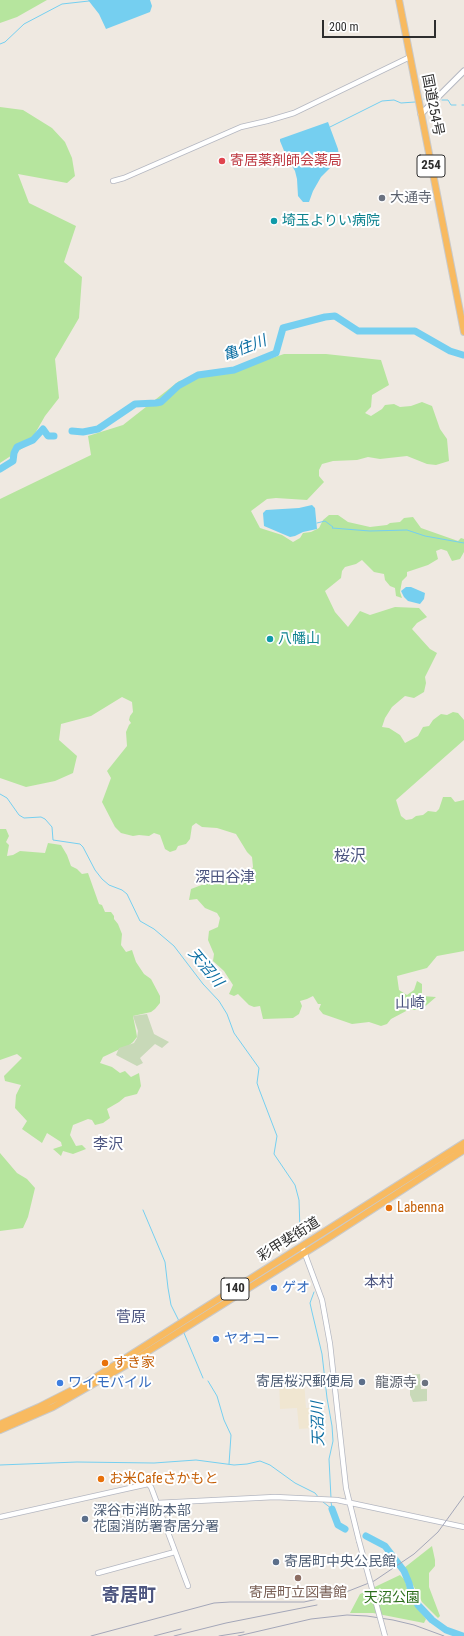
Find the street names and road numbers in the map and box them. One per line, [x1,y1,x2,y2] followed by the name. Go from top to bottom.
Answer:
[418,73,446,137] street label: 国道254号
[417,155,445,177] road number: 254
[255,1214,323,1266] street label: 彩甲斐街道
[221,1278,249,1300] road number: 140

